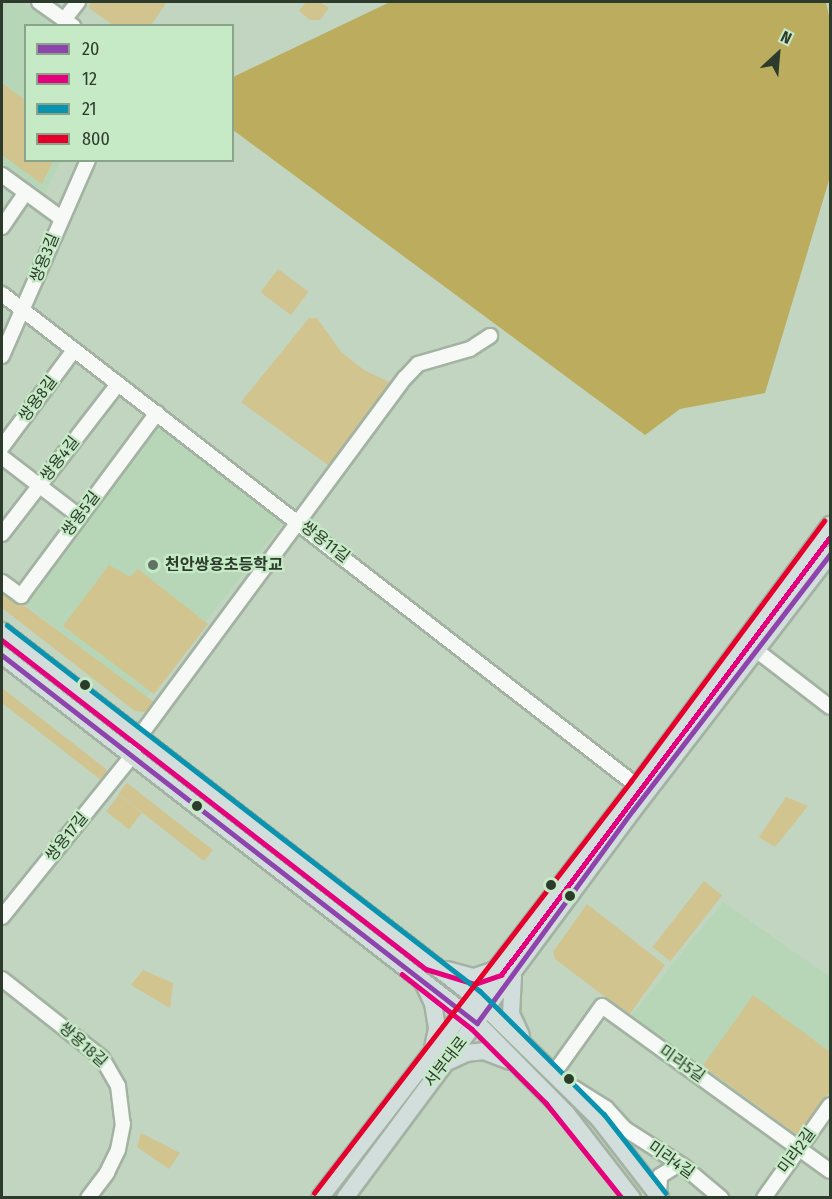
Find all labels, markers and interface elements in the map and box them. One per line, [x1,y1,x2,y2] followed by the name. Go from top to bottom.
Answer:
[24,24,234,162] legend
[748,24,808,84] north arrow
[778,27,795,48] text: N
[82,38,99,60] text: 20
[82,68,97,90] text: 12
[82,98,97,120] text: 21
[82,128,110,150] text: 800
[26,231,64,285] street label: 쌍용3길
[15,372,61,426] street label: 쌍용8길
[36,433,84,485] street label: 쌍용4길
[58,488,104,540] street label: 쌍용5길
[297,517,353,567] street label: 쌍용11길
[165,555,283,575] place label: 천안쌍용초등학교
[146,558,160,572] marker: 천안쌍용초등학교
[79,679,91,691] unlabelled marker
[191,800,203,812] unlabelled marker
[42,809,92,865] street label: 쌍용17길
[545,879,557,891] unlabelled marker
[564,890,576,902] unlabelled marker
[55,1018,111,1072] street label: 쌍용18길
[420,1033,472,1091] street label: 서부대로
[655,1041,709,1087] street label: 미라5길
[563,1073,575,1085] unlabelled marker
[774,1125,820,1177] street label: 미라2길
[644,1137,698,1183] street label: 미라4길

